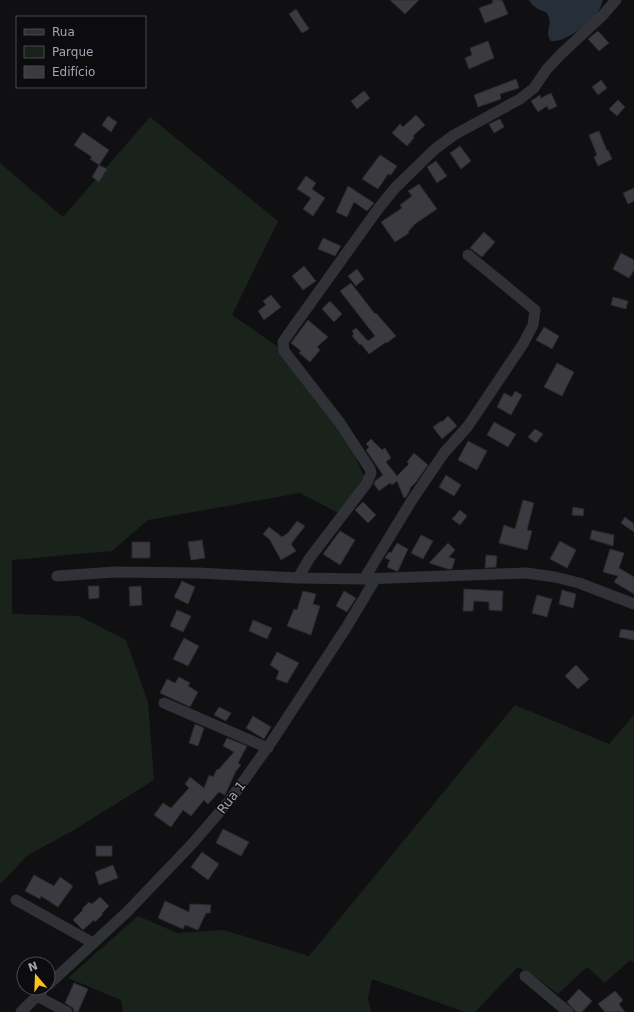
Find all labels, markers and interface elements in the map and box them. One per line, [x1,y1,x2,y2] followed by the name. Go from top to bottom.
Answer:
[16,16,146,88] legend
[52,25,75,39] text: Rua
[52,45,93,59] text: Parque
[52,65,95,79] text: Edifício
[214,778,249,817] street label: Rua 1
[16,956,56,996] north arrow
[26,959,39,975] text: N

